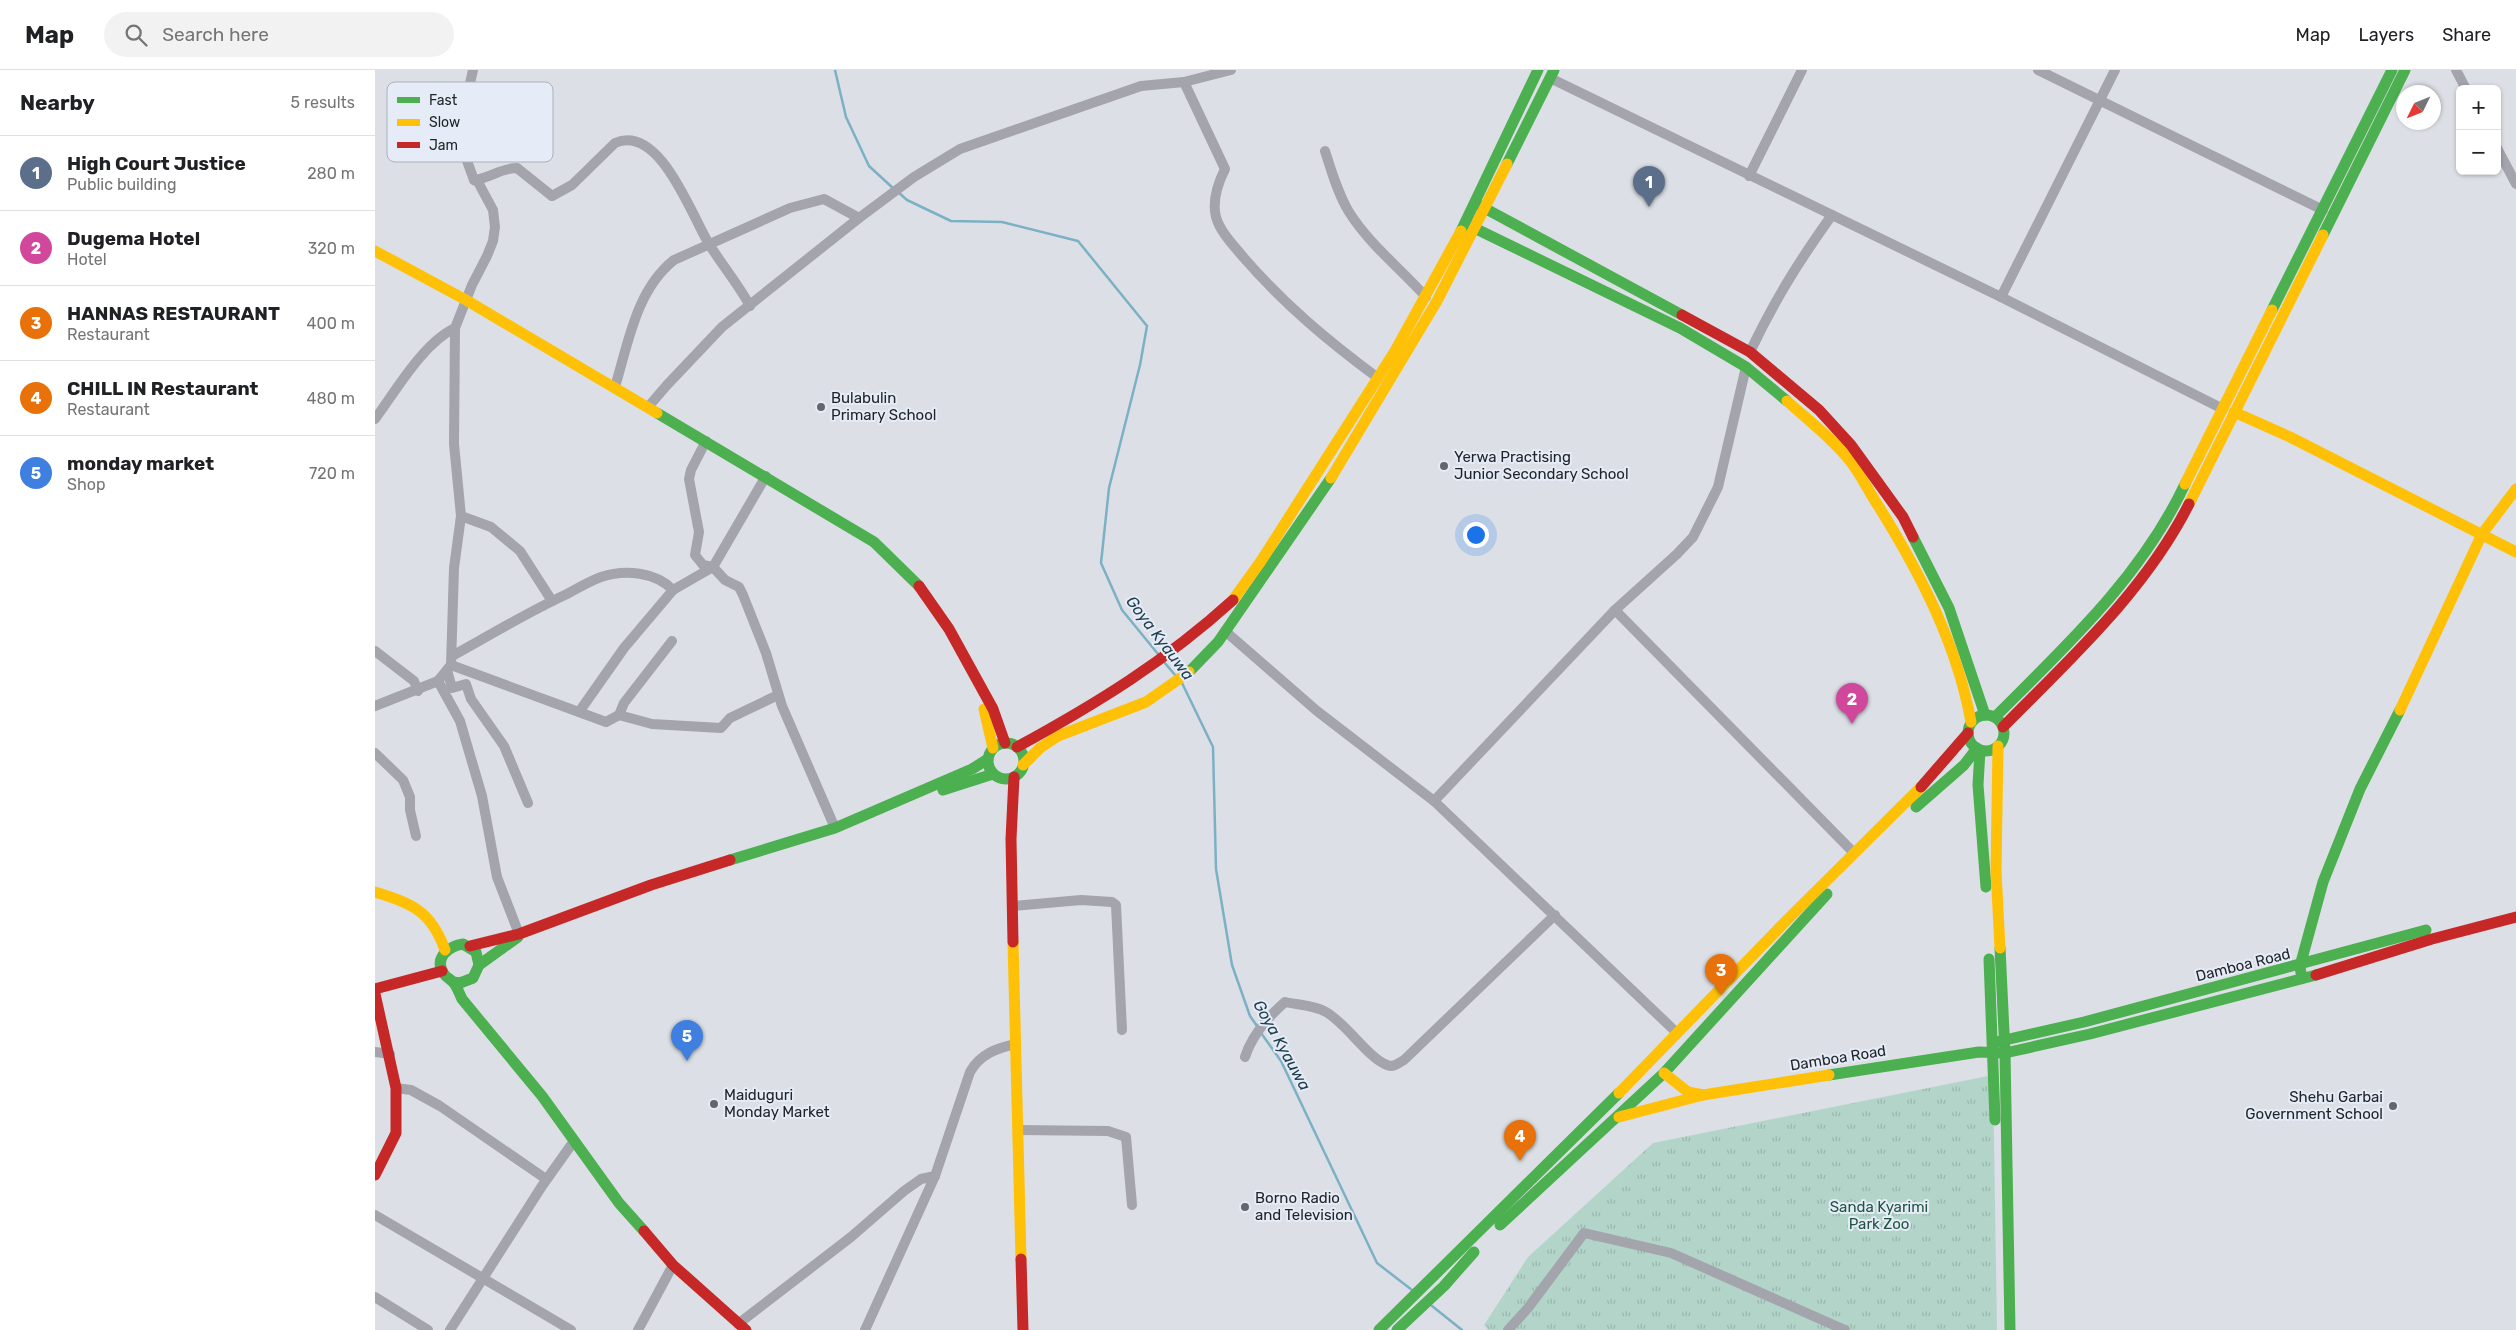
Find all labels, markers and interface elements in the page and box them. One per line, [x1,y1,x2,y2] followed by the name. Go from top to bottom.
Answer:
[104,12,454,57] search box
[25,21,74,49] text: Map
[122,21,150,49] icon: search
[162,23,269,46] text: Search here
[2296,24,2331,46] text: Map
[2359,24,2414,46] text: Layers
[2442,24,2491,46] text: Share
[387,82,553,162] legend
[2396,85,2441,130] north arrow
[2456,85,2501,175] map controls
[2456,85,2501,130] button: +
[20,90,95,115] text: Nearby
[429,92,458,109] text: Fast
[291,93,355,112] text: 5 results
[429,114,460,131] text: Slow
[2456,130,2501,175] button: −
[429,137,458,154] text: Jam
[67,152,246,175] text: High Court Justice
[32,164,40,183] text: 1
[307,164,355,183] text: 280 m
[1633,166,1665,207] pin: 1
[67,175,177,194] text: Public building
[67,227,200,250] text: Dugema Hotel
[31,239,41,258] text: 2
[308,239,355,258] text: 320 m
[67,250,107,269] text: Hotel
[67,302,280,325] text: HANNAS RESTAURANT
[31,314,41,333] text: 3
[307,314,355,333] text: 400 m
[67,325,150,344] text: Restaurant
[67,377,258,400] text: CHILL IN Restaurant
[31,389,41,408] text: 4
[307,389,355,408] text: 480 m
[831,389,936,424] place label: Bulabulin Primary School
[67,400,150,419] text: Restaurant
[815,401,827,413] marker: Bulabulin Primary School
[1454,448,1629,483] place label: Yerwa Practising Junior Secondary School
[67,452,214,475] text: monday market
[1438,460,1450,472] marker: Yerwa Practising Junior Secondary School
[31,464,41,483] text: 5
[309,464,355,483] text: 720 m
[67,475,105,494] text: Shop
[1463,522,1489,548] your location
[1122,592,1198,684] water label: Goya Kyauwa
[1836,683,1868,724] pin: 2
[2194,945,2292,985] street label: Damboa Road
[1705,954,1737,995] pin: 3
[1249,996,1315,1094] water label: Goya Kyauwa
[671,1020,703,1061] pin: 5
[1789,1042,1887,1074] street label: Damboa Road
[724,1086,830,1121] place label: Maiduguri Monday Market
[2245,1088,2383,1123] place label: Shehu Garbai Government School
[708,1098,720,1110] marker: Maiduguri Monday Market
[2387,1100,2399,1112] marker: Shehu Garbai Government School
[1504,1120,1536,1161] pin: 4
[1255,1189,1353,1224] place label: Borno Radio and Television
[1830,1198,1928,1233] park label: Sanda Kyarimi Park Zoo
[1239,1201,1251,1213] marker: Borno Radio and Television

